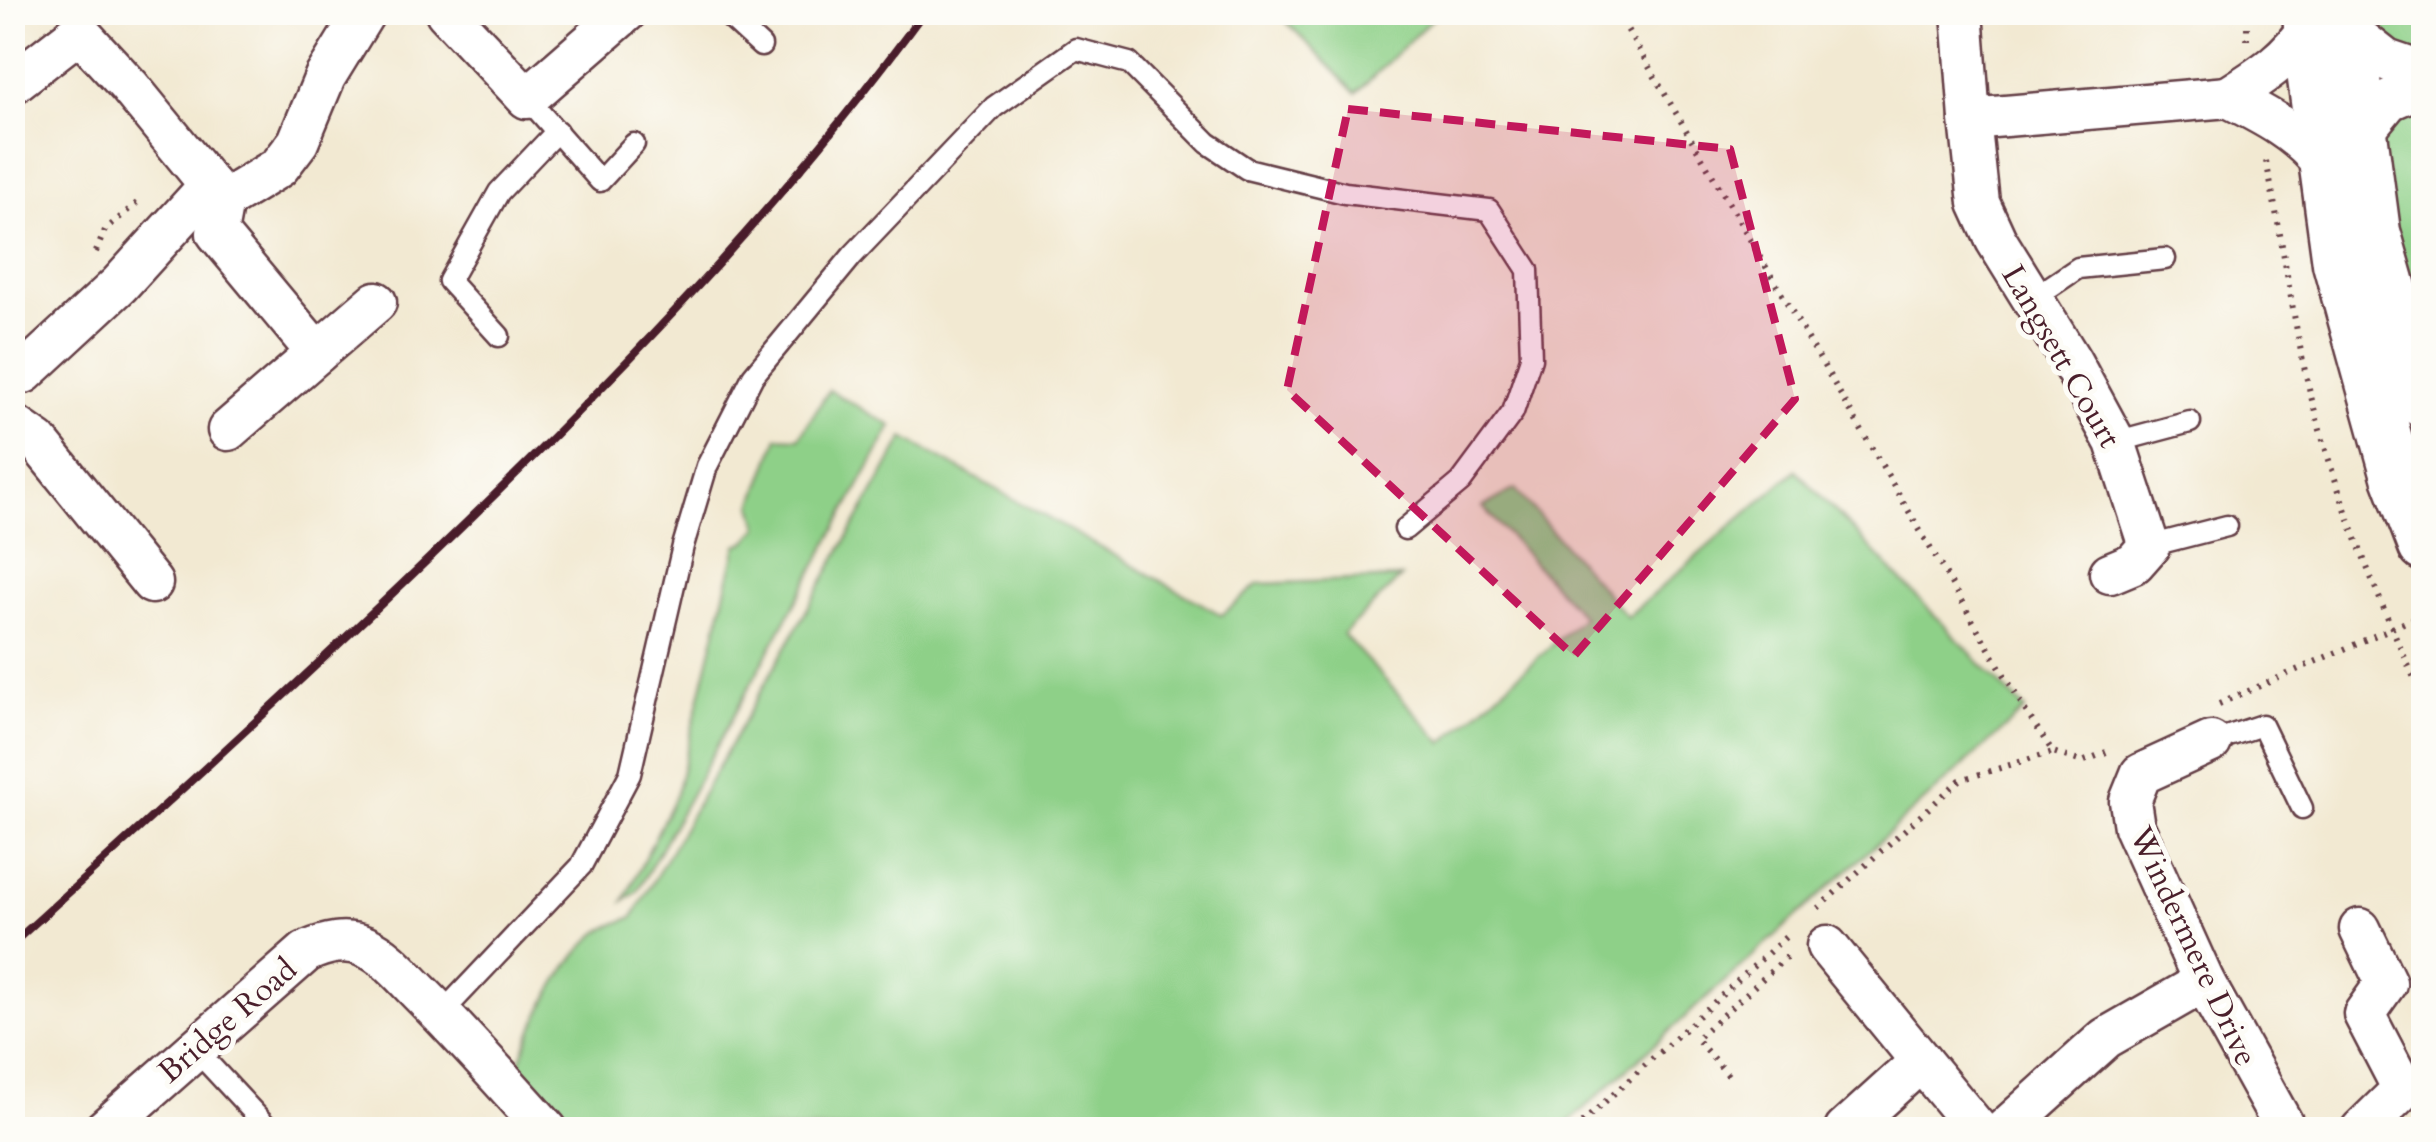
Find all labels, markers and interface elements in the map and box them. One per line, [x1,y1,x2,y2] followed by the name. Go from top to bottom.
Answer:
[1991,257,2131,456] street label: Langsett Court
[2118,819,2268,1073] street label: Windermere Drive
[149,948,307,1093] street label: Bridge Road

